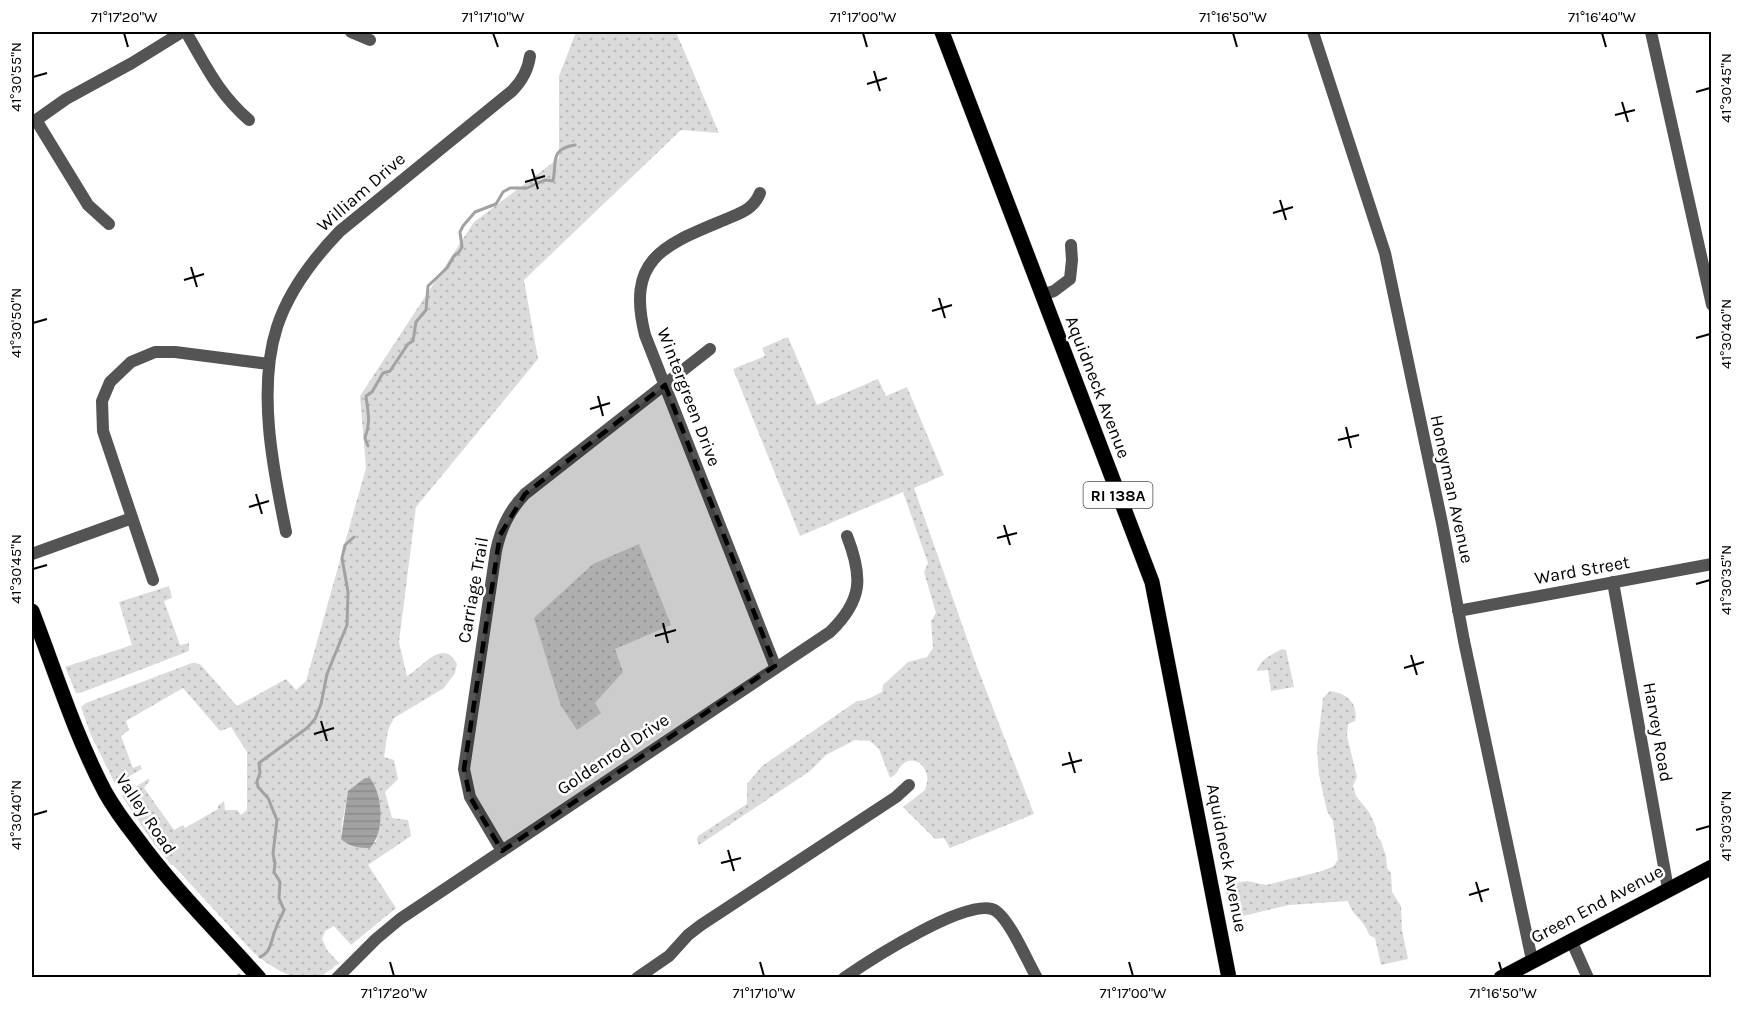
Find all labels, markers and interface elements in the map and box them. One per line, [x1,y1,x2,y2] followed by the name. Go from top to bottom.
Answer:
[91,8,158,26] text: 71°17'20"W
[462,8,525,26] text: 71°17'10"W
[830,8,897,26] text: 71°17'00"W
[1199,8,1268,26] text: 71°16'50"W
[1568,8,1637,26] text: 71°16'40"W
[7,42,25,112] text: 41°30'55"N
[1717,53,1735,123] text: 41°30'45"N
[312,148,410,236] street label: William Drive
[7,288,25,358] text: 41°30'50"N
[1717,299,1735,369] text: 41°30'40"N
[1061,313,1135,461] street label: Aquidneck Avenue
[652,324,726,470] street label: Wintergreen Drive
[1425,413,1479,565] street label: Honeyman Avenue
[1084,482,1152,508] road number: RI 138A
[7,534,25,604] text: 41°30'45"N
[453,535,493,645] street label: Carriage Trail
[1717,545,1735,615] text: 41°30'35"N
[1533,551,1632,589] street label: Ward Street
[1638,680,1678,784] street label: Harvey Road
[553,708,673,800] street label: Goldenrod Drive
[111,769,181,859] street label: Valley Road
[7,780,25,850] text: 41°30'40"N
[1202,782,1252,934] street label: Aquidneck Avenue
[1717,791,1735,861] text: 41°30'30"N
[1527,860,1667,948] street label: Green End Avenue
[361,984,428,1002] text: 71°17'20"W
[733,984,796,1002] text: 71°17'10"W
[1100,984,1167,1002] text: 71°17'00"W
[1469,984,1538,1002] text: 71°16'50"W

